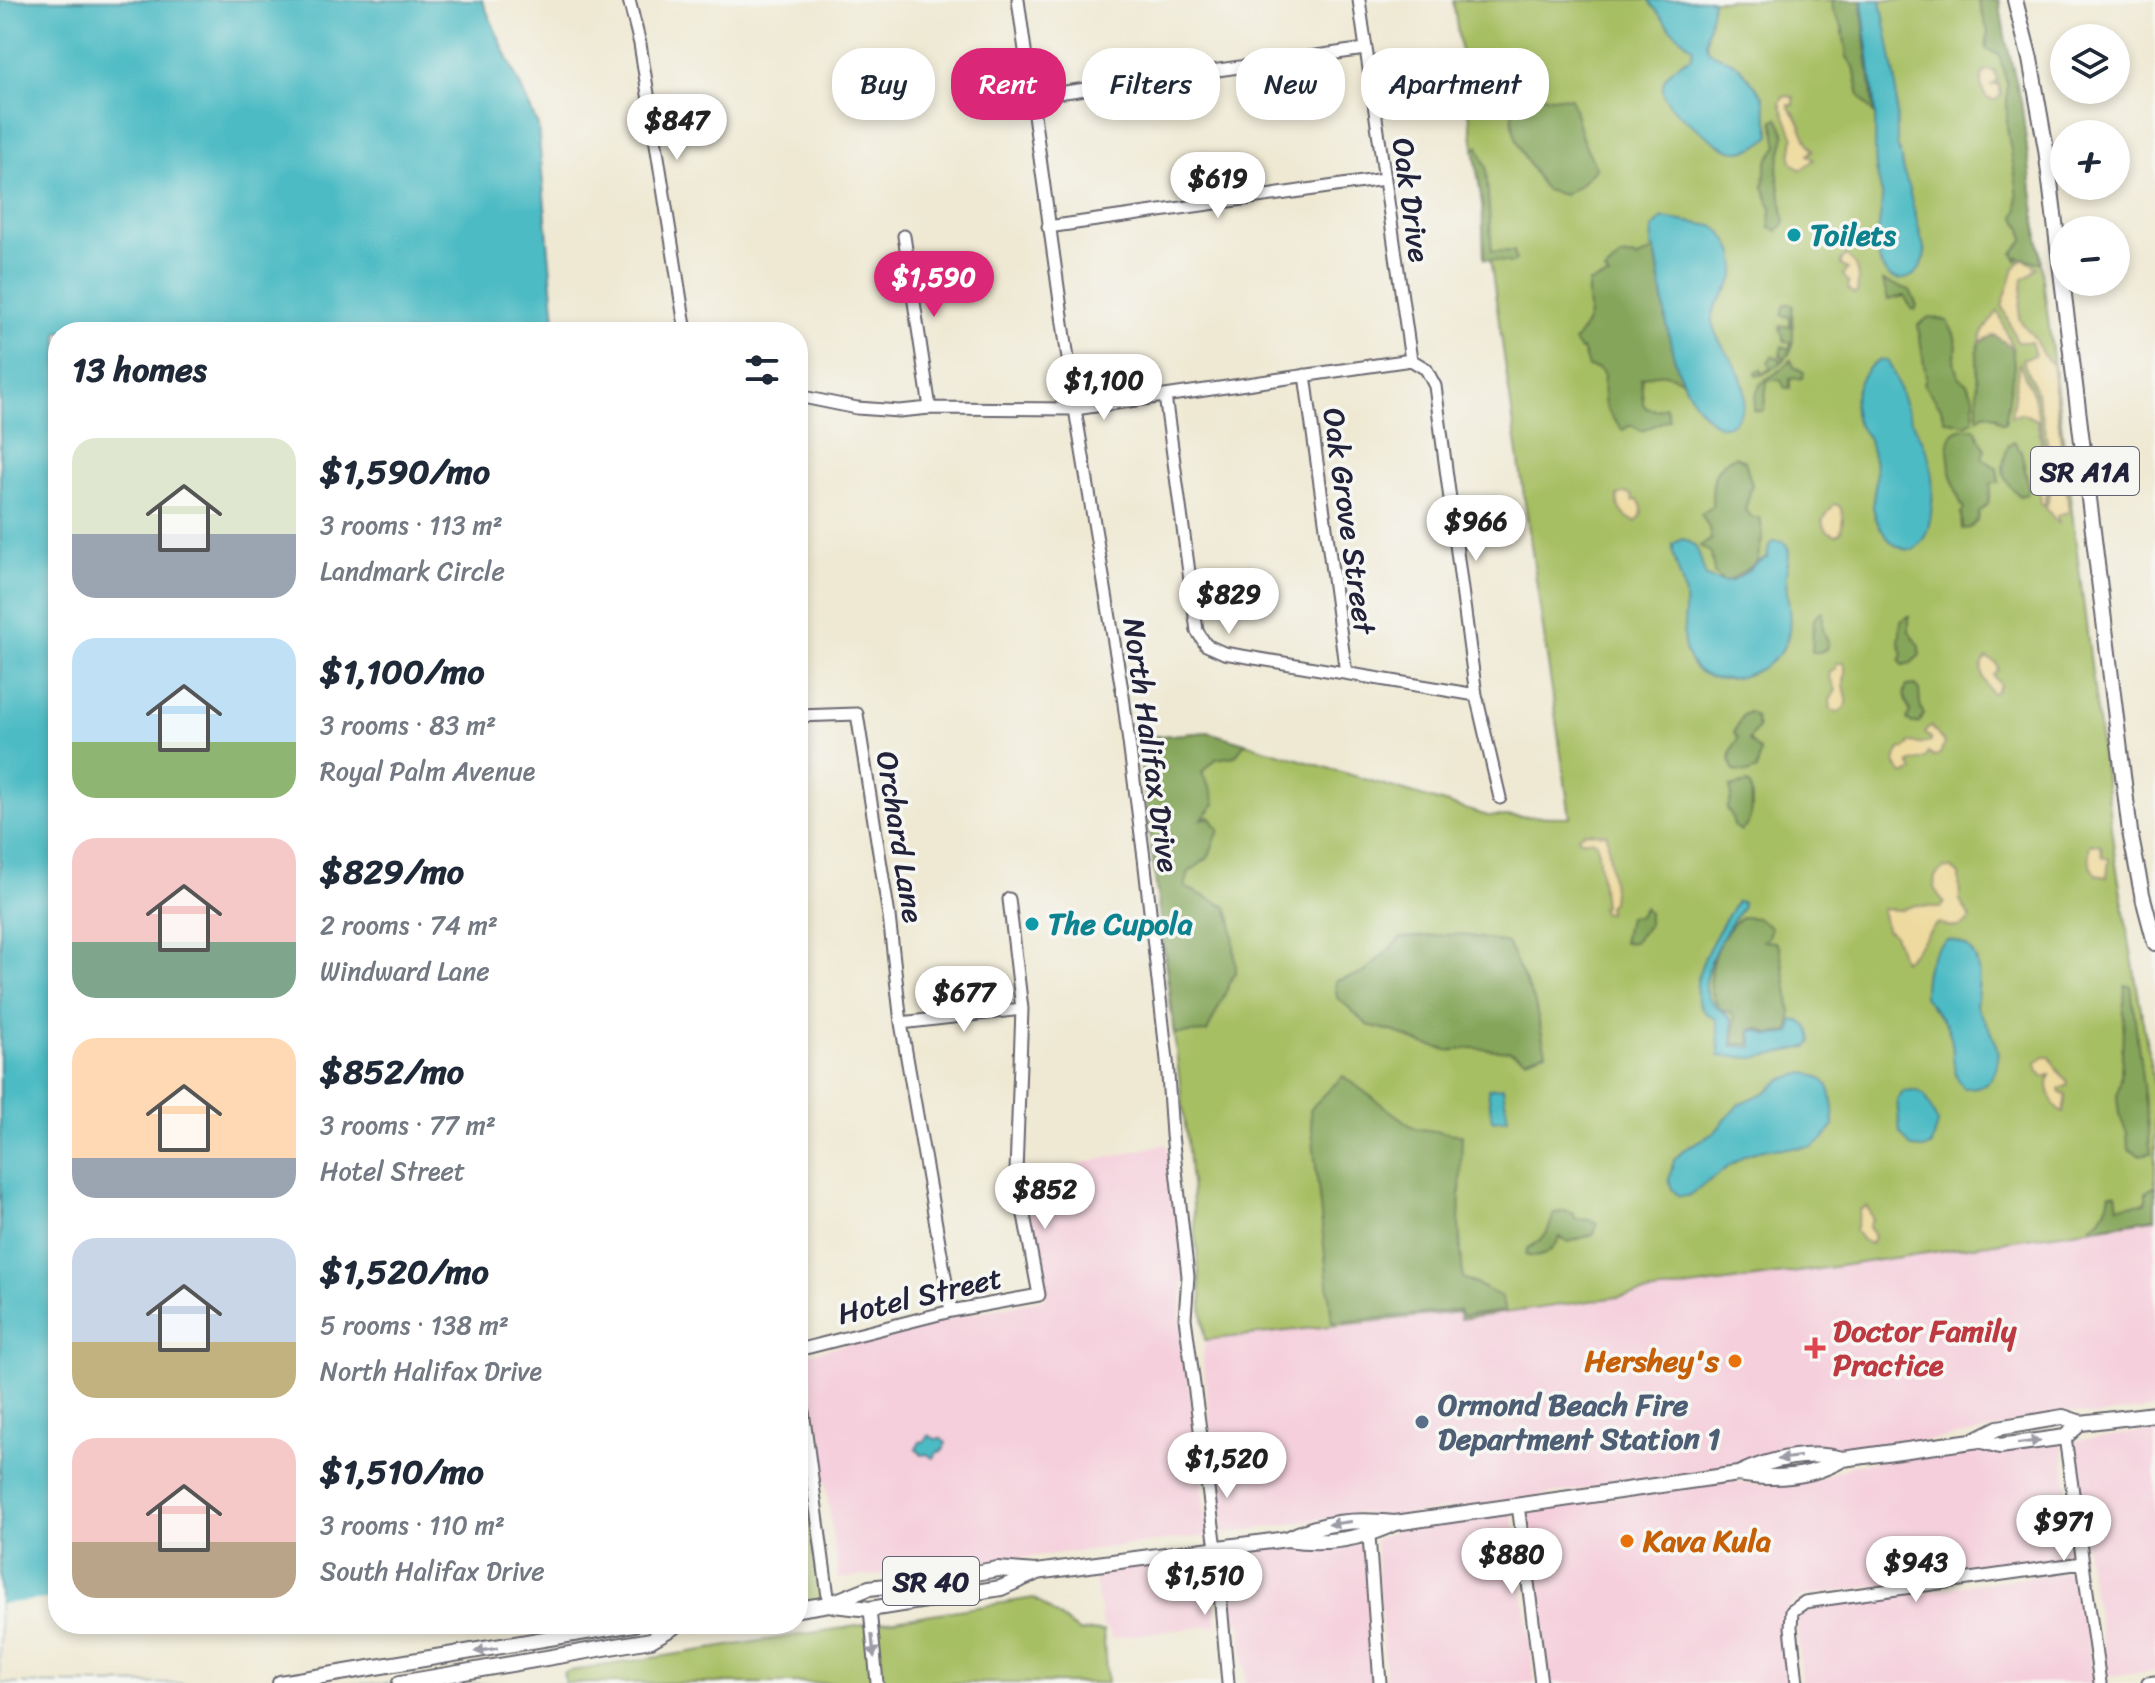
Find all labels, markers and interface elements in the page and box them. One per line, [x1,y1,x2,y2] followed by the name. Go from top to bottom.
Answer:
[2050,24,2130,296] map controls
[2050,24,2130,104] button: layers
[832,48,935,120] chip: Buy
[951,48,1066,120] chip: Rent
[1082,48,1220,120] chip: Filters
[1236,48,1345,120] chip: New
[1361,48,1549,120] chip: Apartment
[630,94,724,162] pin: $847
[645,97,709,143] text: $847
[2050,120,2130,200] button: +
[1376,134,1446,266] street label: Oak Drive
[1171,152,1265,220] pin: $619
[1188,155,1248,201] text: $619
[1810,208,1897,262] place label: Toilets
[2050,216,2130,296] button: −
[1785,226,1803,244] marker: Toilets
[869,251,999,319] pin: $1,590
[892,254,976,300] text: $1,590
[72,340,207,400] text: 13 homes
[740,348,784,392] icon: filters
[1039,354,1169,422] pin: $1,100
[1064,357,1144,403] text: $1,100
[1306,404,1392,639] street label: Oak Grove Street
[320,442,490,502] text: $1,590/mo
[2031,447,2139,495] road number: SR A1A
[136,470,232,566] icon: home
[1429,495,1523,563] pin: $966
[1445,498,1508,544] text: $966
[320,502,503,548] text: 3 rooms · 113 m²
[320,548,505,594] text: Landmark Circle
[1182,568,1276,636] pin: $829
[1197,571,1261,617] text: $829
[1106,614,1196,876] street label: North Halifax Drive
[320,642,484,702] text: $1,100/mo
[136,670,232,766] icon: home
[320,702,496,748] text: 3 rooms · 83 m²
[860,747,940,927] street label: Orchard Lane
[320,748,535,794] text: Royal Palm Avenue
[320,842,464,902] text: $829/mo
[136,870,232,966] icon: home
[1048,897,1193,951] place label: The Cupola
[320,902,498,948] text: 2 rooms · 74 m²
[1023,915,1041,933] marker: The Cupola
[320,948,490,994] text: Windward Lane
[917,966,1011,1034] pin: $677
[933,969,995,1015] text: $677
[320,1042,464,1102] text: $852/mo
[136,1070,232,1166] icon: home
[320,1102,496,1148] text: 3 rooms · 77 m²
[320,1148,465,1194] text: Hotel Street
[998,1163,1092,1231] pin: $852
[1013,1166,1077,1212] text: $852
[320,1242,489,1302] text: $1,520/mo
[832,1251,1008,1341] street label: Hotel Street
[136,1270,232,1366] icon: home
[320,1302,509,1348] text: 5 rooms · 138 m²
[1833,1304,2017,1392] place label: Doctor Family Practice
[1584,1334,1720,1388] place label: Hershey's
[1804,1337,1826,1359] marker: Doctor Family Practice
[320,1348,542,1394] text: North Halifax Drive
[1726,1352,1744,1370] marker: Hershey's
[1438,1378,1721,1466] place label: Ormond Beach Fire Department Station 1
[1413,1413,1431,1431] marker: Ormond Beach Fire Department Station 1
[1162,1432,1292,1500] pin: $1,520
[1186,1435,1268,1481] text: $1,520
[2017,1435,2042,1448] one-way arrow
[320,1442,484,1502] text: $1,510/mo
[1777,1452,1802,1465] one-way arrow
[136,1470,232,1566] icon: home
[2017,1495,2111,1563] pin: $971
[2034,1498,2094,1544] text: $971
[320,1502,505,1548] text: 3 rooms · 110 m²
[1642,1514,1771,1568] place label: Kava Kula
[1327,1516,1352,1529] one-way arrow
[1465,1528,1559,1596] pin: $880
[1479,1531,1545,1577] text: $880
[1618,1532,1636,1550] marker: Kava Kula
[1869,1536,1963,1604] pin: $943
[1884,1539,1948,1585] text: $943
[320,1548,545,1594] text: South Halifax Drive
[1140,1549,1270,1617] pin: $1,510
[1165,1552,1245,1598] text: $1,510
[883,1557,979,1605] road number: SR 40
[867,1634,880,1659] one-way arrow
[473,1645,498,1657] one-way arrow

